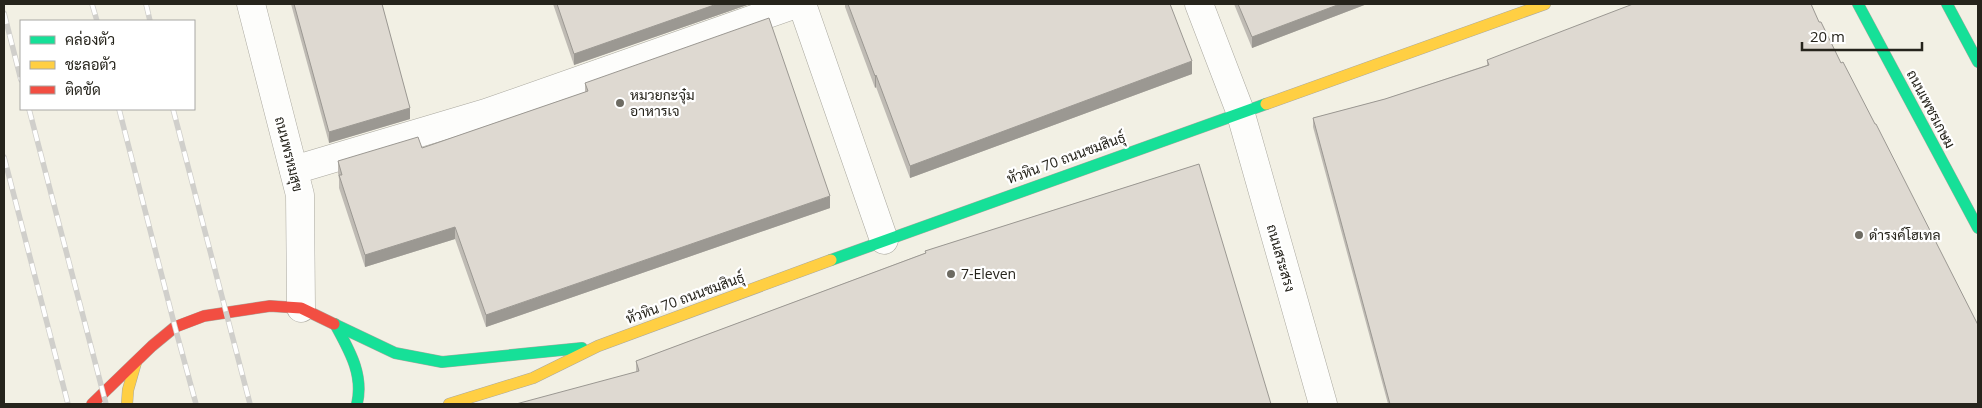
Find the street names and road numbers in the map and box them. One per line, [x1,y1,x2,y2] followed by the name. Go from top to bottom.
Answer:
[1903,66,1960,151] street label: ถนนเพชรเกษม
[270,114,308,194] street label: ถนนพรหมสุข
[1004,127,1128,189] street label: หัวหิน 70 ถนนชมสินธุ์
[1263,222,1300,294] street label: ถนนสระสรง
[623,267,747,329] street label: หัวหิน 70 ถนนชมสินธุ์

